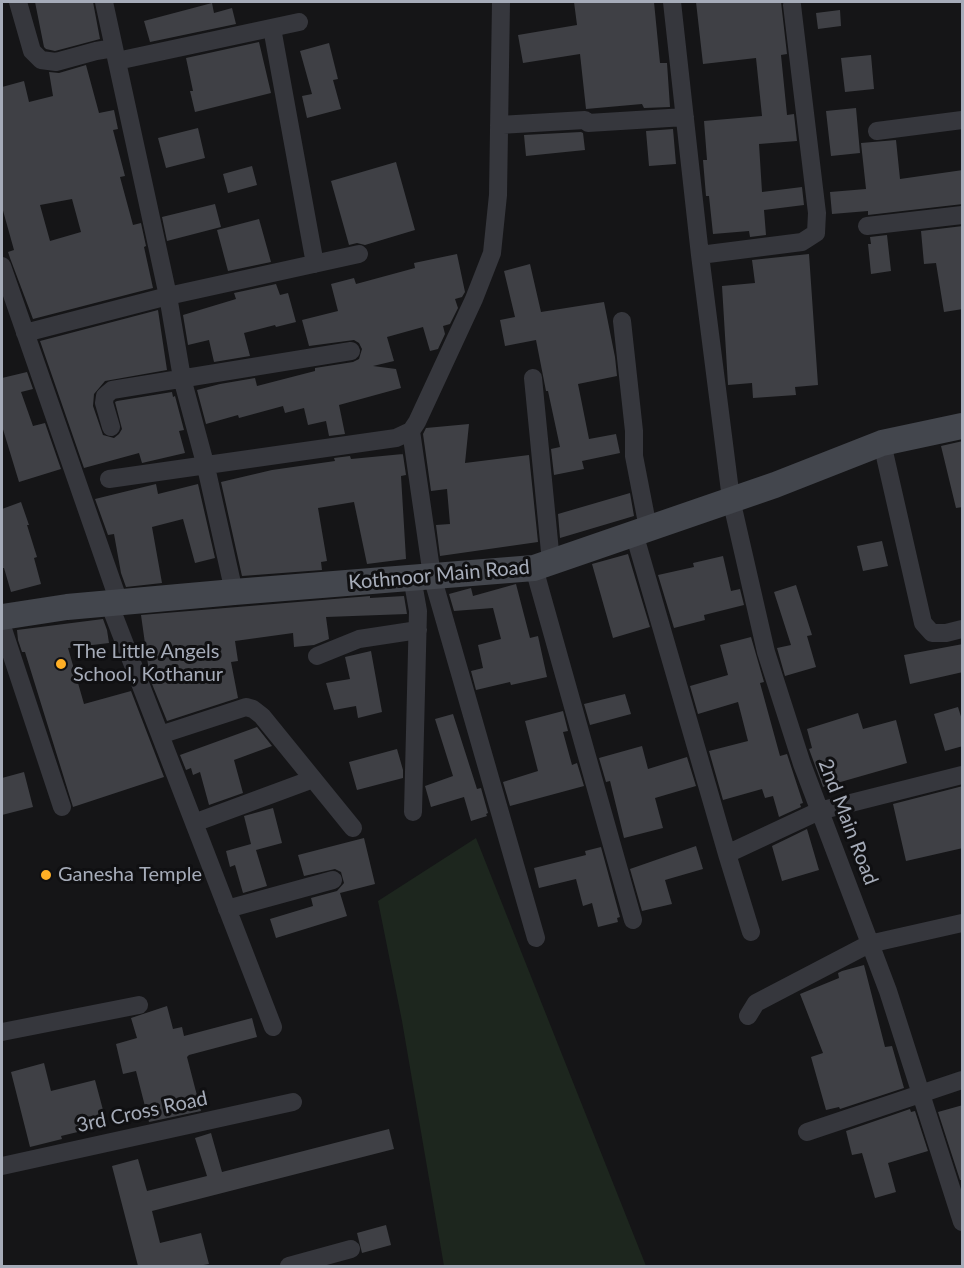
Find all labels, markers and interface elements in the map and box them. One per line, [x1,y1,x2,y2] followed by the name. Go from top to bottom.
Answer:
[347,555,531,595] street label: Kothnoor Main Road
[73,640,223,687] place label: The Little Angels School, Kothanur
[54,657,68,671] marker: The Little Angels School, Kothanur
[813,756,883,888] street label: 2nd Main Road
[58,863,202,887] place label: Ganesha Temple
[39,868,53,882] marker: Ganesha Temple
[74,1086,210,1138] street label: 3rd Cross Road

